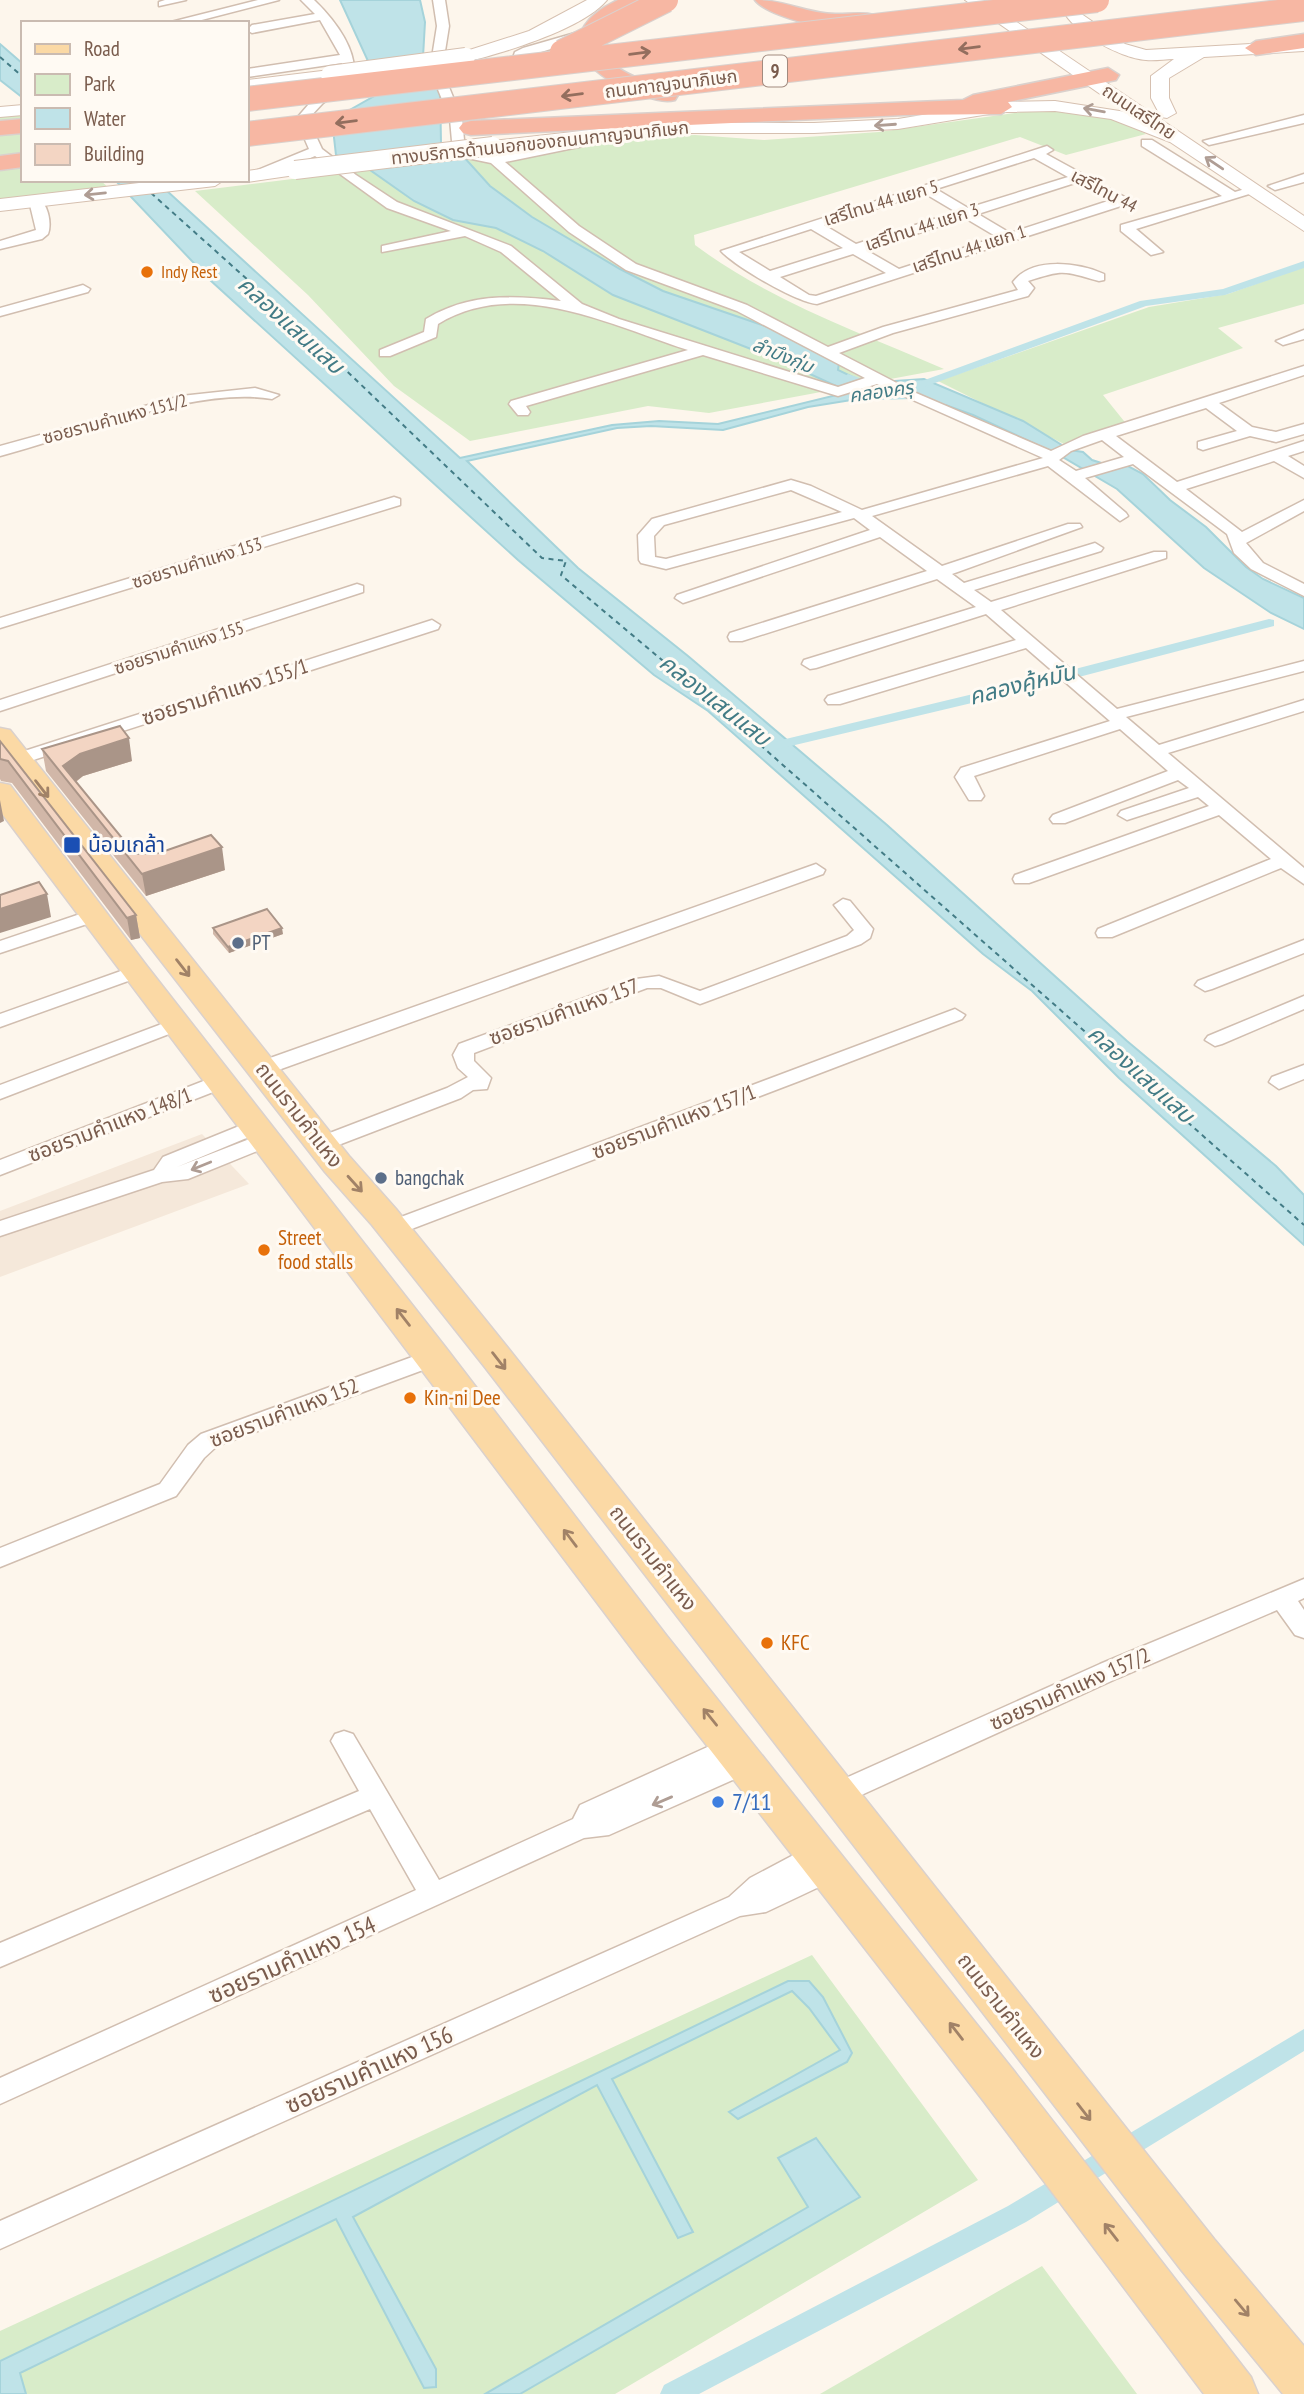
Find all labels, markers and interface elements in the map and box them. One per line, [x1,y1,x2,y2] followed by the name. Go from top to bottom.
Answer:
[21,21,248,182] legend
[84,35,120,62] text: Road
[958,42,980,55] one-way arrow
[629,47,651,60] one-way arrow
[763,55,787,86] road number: 9
[603,64,739,103] street label: ถนนกาญจนาภิเษก
[84,70,115,97] text: Park
[1098,78,1181,145] street label: ถนนเสรีไทย
[562,89,584,102] one-way arrow
[1083,102,1106,116] one-way arrow
[84,105,126,132] text: Water
[390,115,690,170] street label: ทางบริการด้านนอกของถนนกาญจนาภิเษก
[336,116,358,129] one-way arrow
[874,119,897,132] one-way arrow
[84,140,144,167] text: Building
[1205,156,1224,170] one-way arrow
[1067,164,1141,218] street label: เสรีไทน 44
[821,174,941,231] street label: เสรีไทน 44 แยก 5
[84,188,106,201] one-way arrow
[862,197,982,256] street label: เสรีไทน 44 แยก 3
[909,219,1029,278] street label: เสรีไทน 44 แยก 1
[161,260,217,283] place label: Indy Rest
[139,264,155,280] marker: Indy Rest
[232,269,352,381] water label: คลองแสนแสบ
[749,332,818,378] water label: ลำบึงกุ่ม
[847,374,916,407] water label: คลองครุ
[40,388,190,449] street label: ซอยรามคำแหง 151/2
[129,532,265,593] street label: ซอยรามคำแหง 153
[111,616,247,679] street label: ซอยรามคำแหง 155
[654,647,778,753] water label: คลองแสนแสบ
[138,652,311,731] street label: ซอยรามคำแหง 155/1
[966,656,1080,712] water label: คลองคู้หมัน
[34,780,50,798] one-way arrow
[88,831,165,858] place label: น้อมเกล้า
[62,835,82,855] marker: น้อมเกล้า
[252,929,271,956] place label: PT
[230,935,246,951] marker: PT
[176,958,191,976] one-way arrow
[485,972,643,1051] street label: ซอยรามคำแหง 157
[1082,1018,1202,1130] water label: คลองแสนแสบ
[250,1056,349,1173] street label: ถนนรามคำแหง
[588,1078,760,1165] street label: ซอยรามคำแหง 157/1
[24,1081,196,1168] street label: ซอยรามคำแหง 148/1
[191,1160,213,1173] one-way arrow
[395,1164,464,1191] place label: bangchak
[373,1170,389,1186] marker: bangchak
[347,1175,363,1193] one-way arrow
[278,1224,353,1275] place label: Street food stalls
[256,1242,272,1258] marker: Street food stalls
[396,1308,411,1327] one-way arrow
[491,1351,506,1369] one-way arrow
[205,1372,362,1453] street label: ซอยรามคำแหง 152
[424,1384,501,1411] place label: Kin-ni Dee
[402,1390,418,1406] marker: Kin-ni Dee
[604,1499,703,1616] street label: ถนนรามคำแหง
[562,1529,577,1548] one-way arrow
[781,1629,810,1656] place label: KFC
[759,1635,775,1651] marker: KFC
[985,1641,1154,1736] street label: ซอยรามคำแหง 157/2
[702,1709,718,1727] one-way arrow
[732,1786,771,1817] place label: 7/11
[710,1794,726,1810] marker: 7/11
[652,1795,673,1808] one-way arrow
[203,1909,381,2010] street label: ซอยรามคำแหง 154
[952,1947,1051,2064] street label: ถนนรามคำแหง
[280,2019,457,2120] street label: ซอยรามคำแหง 156
[948,2023,963,2041] one-way arrow
[1077,2102,1092,2120] one-way arrow
[1104,2223,1119,2242] one-way arrow
[1234,2298,1249,2316] one-way arrow

